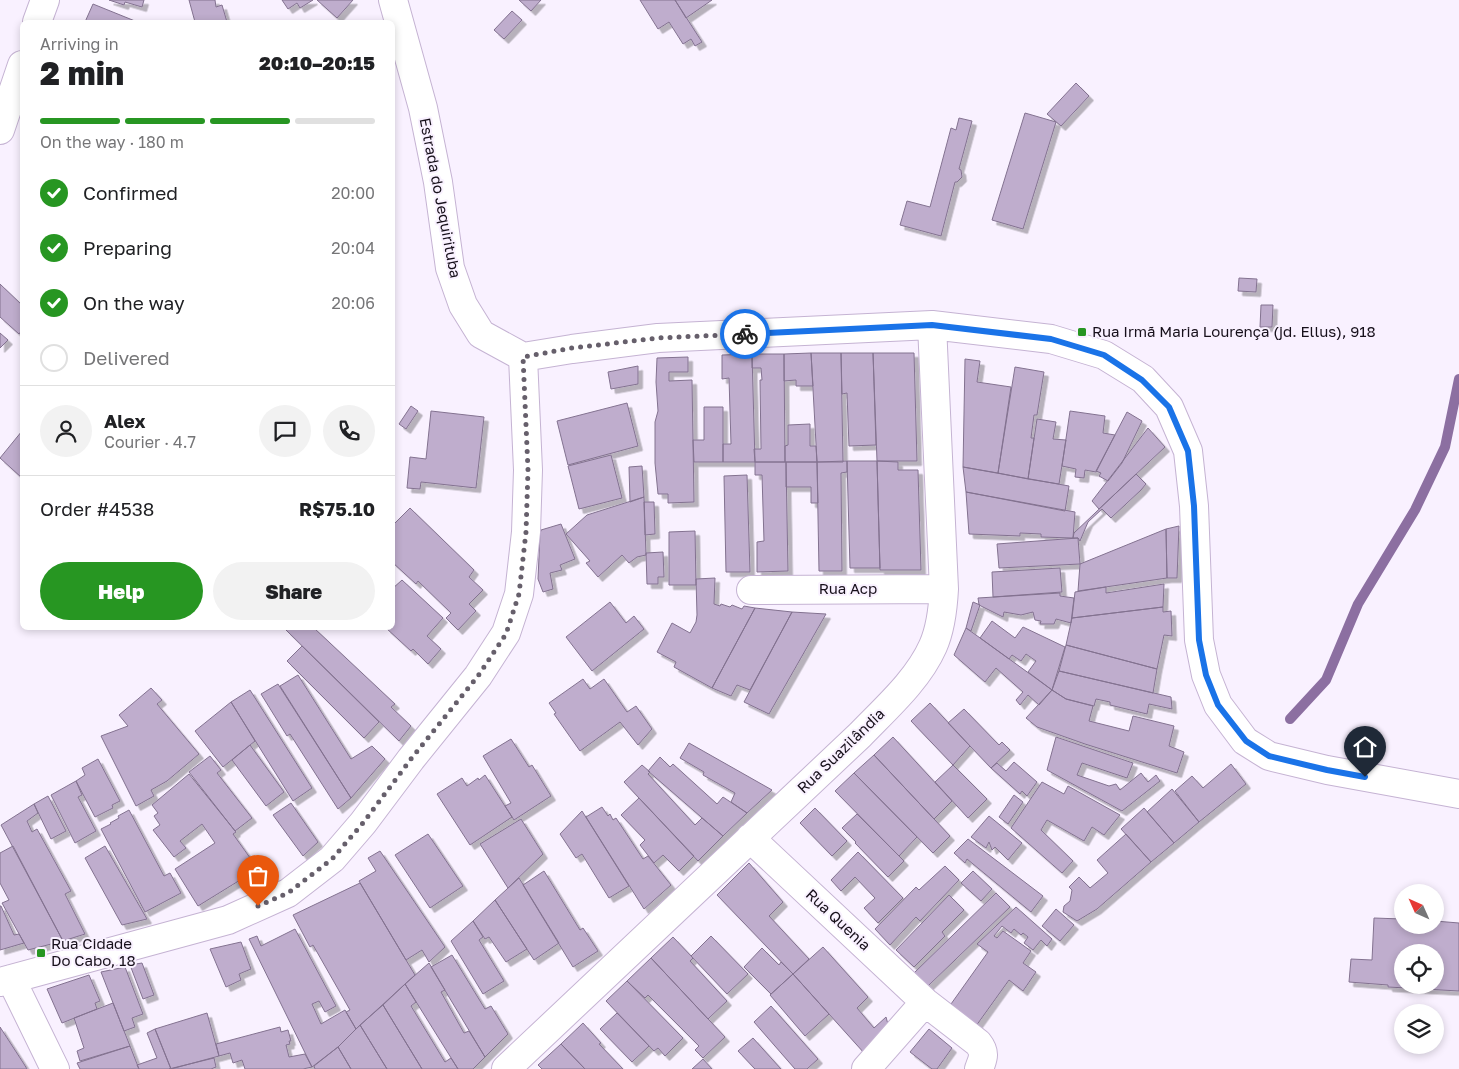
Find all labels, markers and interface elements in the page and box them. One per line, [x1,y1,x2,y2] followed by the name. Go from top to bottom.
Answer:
[40,34,119,54] text: Arriving in
[259,51,375,74] text: 20:10–20:15
[40,54,124,92] text: 2 min
[417,116,465,279] street label: Estrada do Jequirituba
[40,132,184,152] text: On the way · 180 m
[40,179,68,207] icon: check
[83,181,178,204] text: Confirmed
[331,183,375,203] text: 20:00
[40,234,68,262] icon: check
[83,236,172,259] text: Preparing
[331,238,375,258] text: 20:04
[40,289,68,317] icon: check
[83,291,185,314] text: On the way
[331,293,375,313] text: 20:06
[720,309,770,359] courier
[731,320,759,348] icon: bike
[1092,322,1376,340] place label: Rua Irmã Maria Lourença (jd. Ellus), 918
[1076,326,1088,338] marker: Rua Irmã Maria Lourença (jd. Ellus), 918
[83,346,170,369] text: Delivered
[40,405,92,457] button: person
[259,405,311,457] button: chat
[323,405,375,457] button: phone
[104,409,145,432] text: Alex
[104,432,196,452] text: Courier · 4.7
[40,497,154,520] text: Order #4538
[299,497,375,520] text: R$75.10
[40,562,203,620] button: Help
[213,562,375,620] button: Share
[819,579,877,597] street label: Rua Acp
[793,704,888,796] street label: Rua Suazilândia
[1344,726,1386,777] pin
[1351,733,1379,761] icon: home
[237,855,279,906] pin
[244,862,272,890] icon: bag
[1394,884,1444,934] north arrow
[1394,884,1444,1054] map controls
[803,885,875,954] street label: Rua Quenia
[51,934,136,969] place label: Rua Cidade Do Cabo, 18
[1394,944,1444,994] button: locate
[35,947,47,959] marker: Rua Cidade Do Cabo, 18
[1394,1004,1444,1054] button: layers

